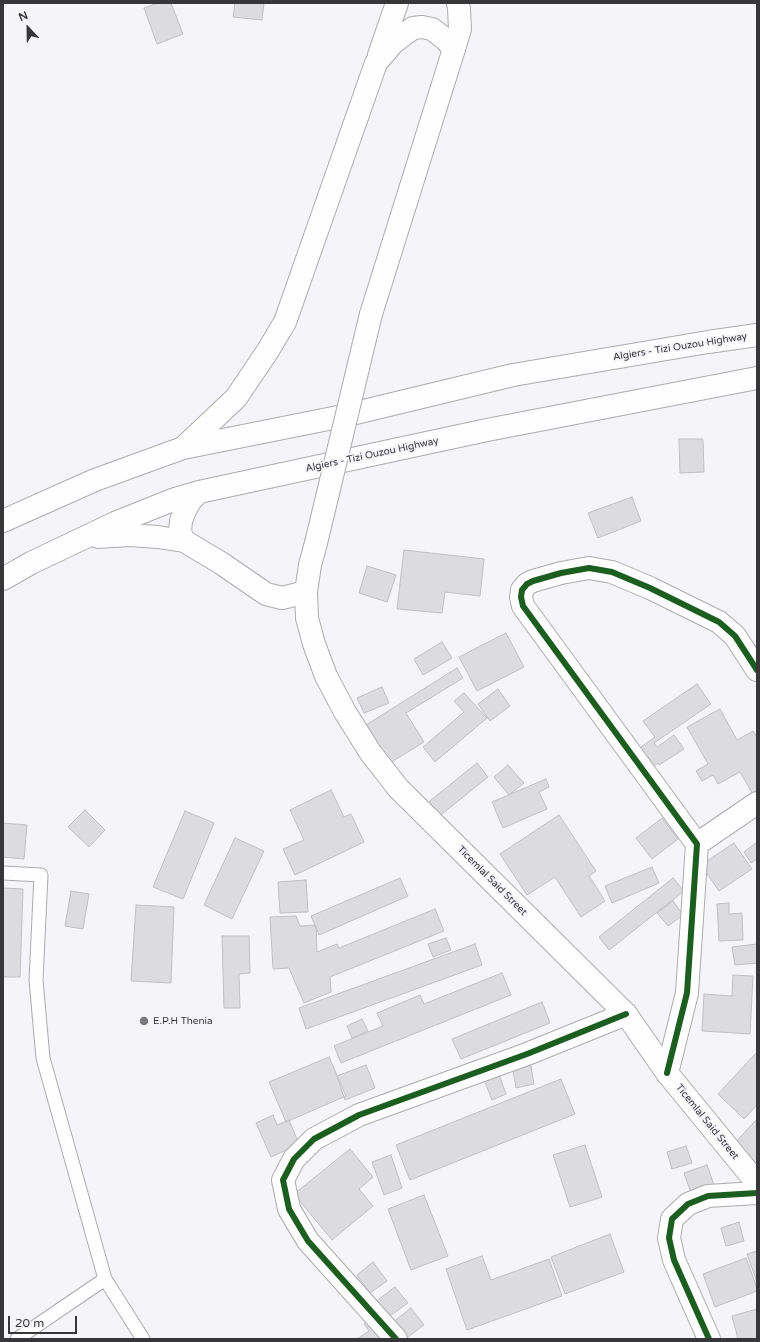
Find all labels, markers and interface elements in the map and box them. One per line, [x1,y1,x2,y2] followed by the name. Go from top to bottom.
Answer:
[8,8,48,48] north arrow
[17,9,30,24] text: N
[612,330,748,364] street label: Algiers - Tizi Ouzou Highway
[304,435,440,475] street label: Algiers - Tizi Ouzou Highway
[455,844,529,918] street label: Ticemlal Said Street
[138,1015,150,1027] marker: E.P.H Thenia
[153,1015,213,1027] place label: E.P.H Thenia
[673,1082,741,1162] street label: Ticemlal Said Street
[10,1308,79,1334] scale bar
[15,1316,44,1330] text: 20 m

